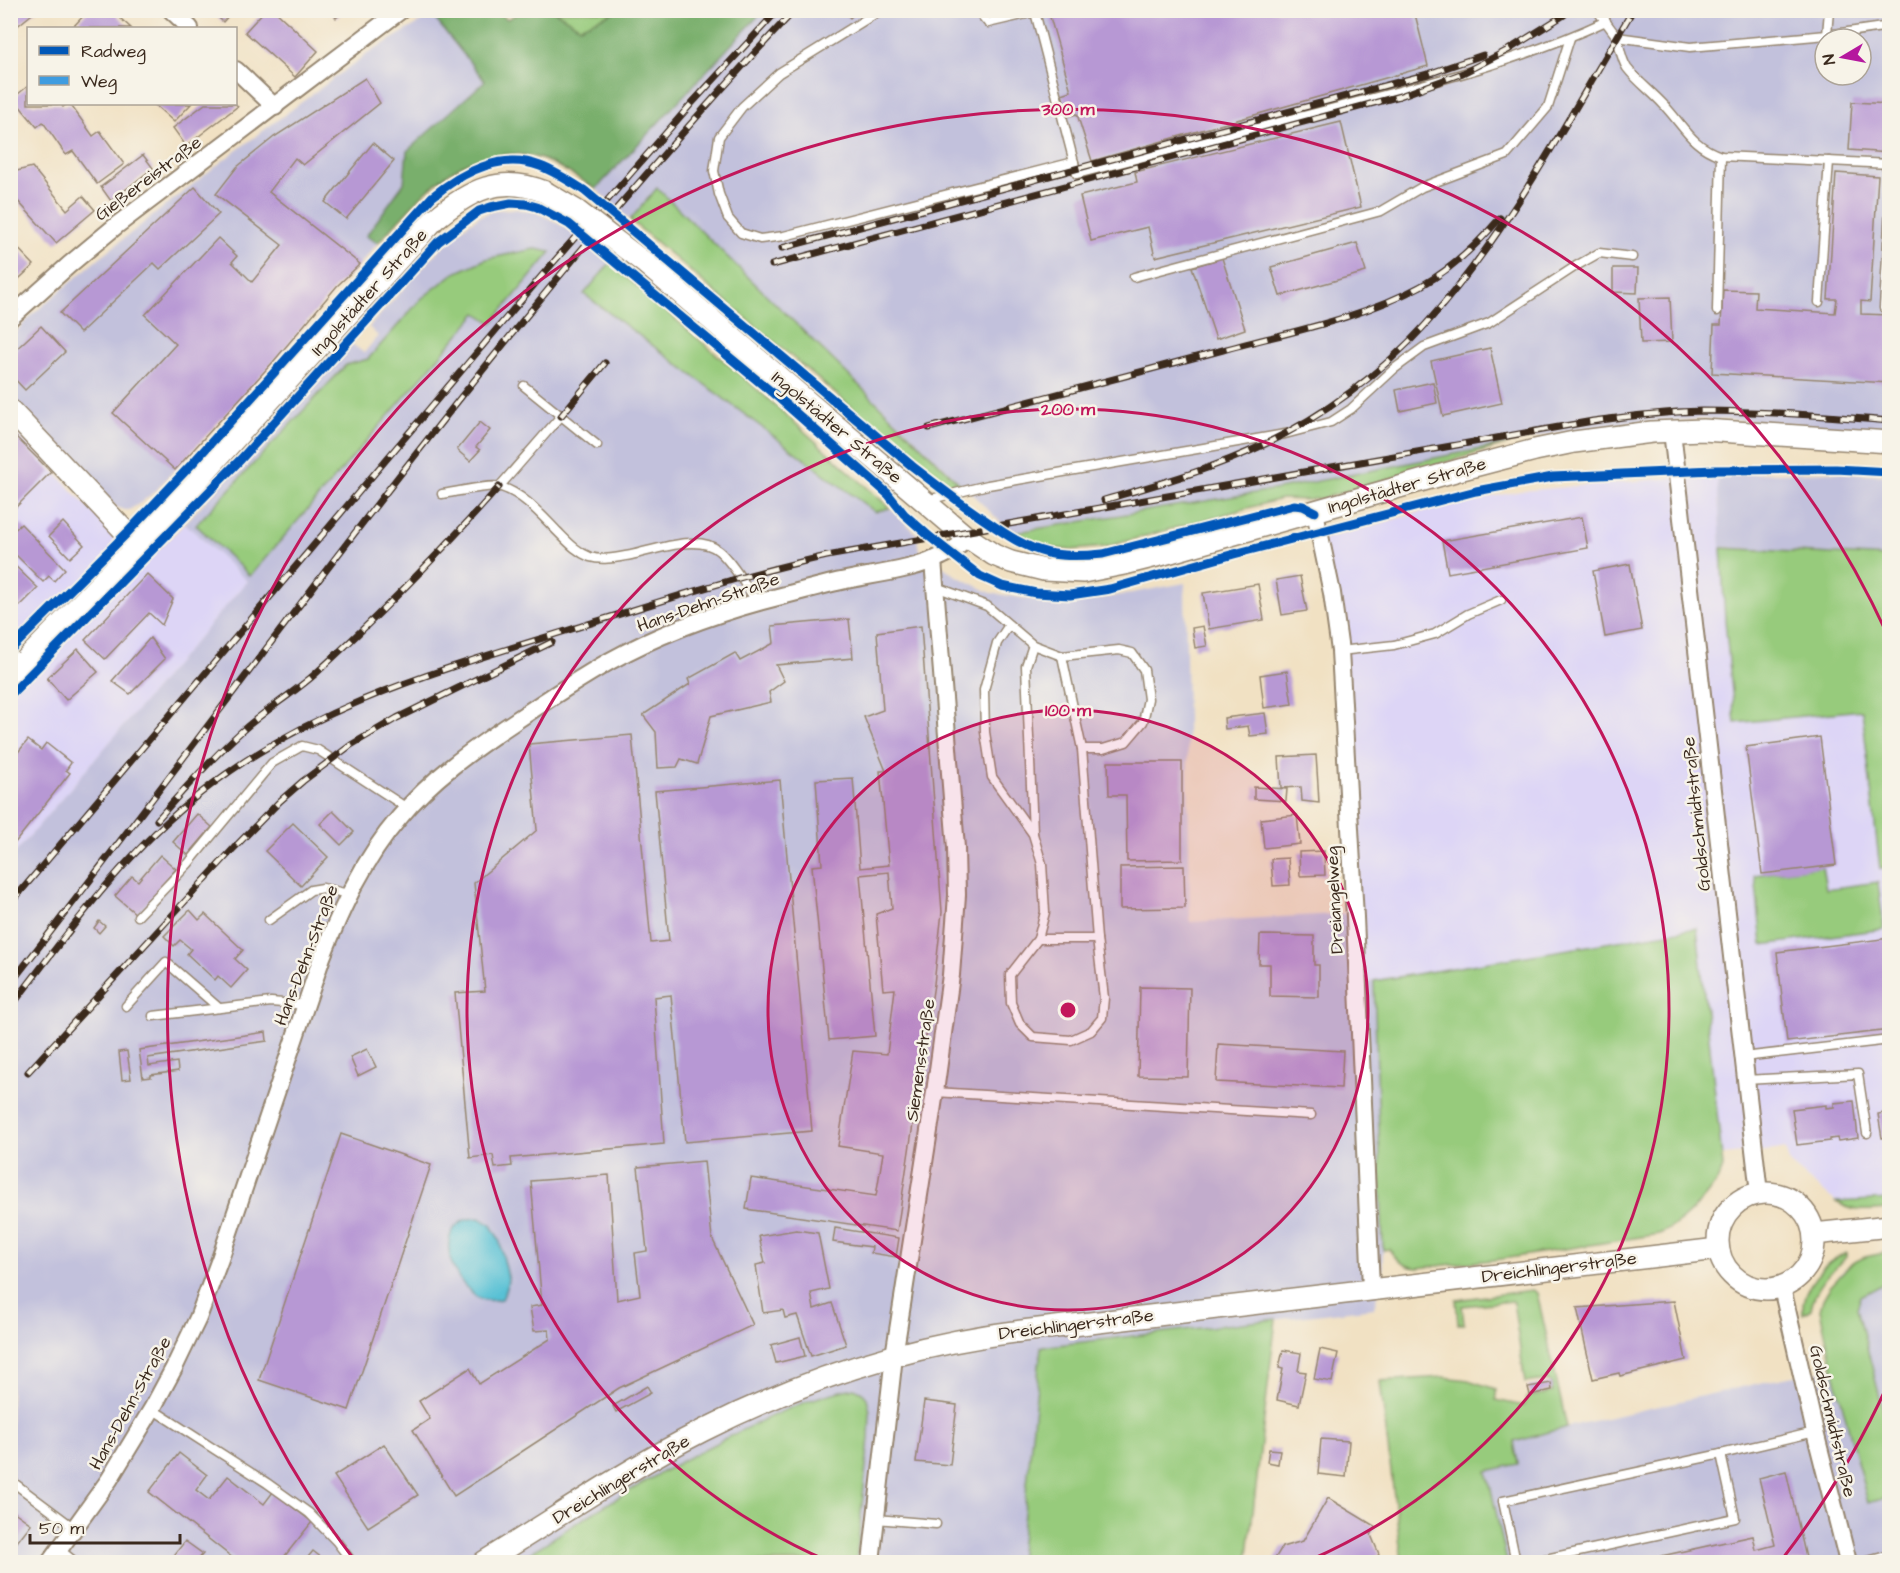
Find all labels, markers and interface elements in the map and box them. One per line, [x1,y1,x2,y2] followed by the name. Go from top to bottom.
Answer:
[27,27,237,105] legend
[1813,27,1873,87] north arrow
[81,39,146,65] text: Radweg
[1818,53,1841,66] text: N
[81,69,117,95] text: Weg
[1040,97,1096,122] text: 300 m
[90,130,207,227] street label: Gießereistraße
[305,223,434,362] street label: Ingolstädter Straße
[765,365,907,490] street label: Ingolstädter Straße
[1040,397,1096,422] text: 200 m
[1325,451,1490,521] street label: Ingolstädter Straße
[634,566,783,639] street label: Hans-Dehn-Straße
[1045,698,1092,723] text: 100 m
[1676,735,1717,892] street label: Goldschmidtstraße
[1319,846,1351,954] street label: Dreiangelweg
[268,881,345,1029] street label: Hans-Dehn-Straße
[900,997,942,1123] street label: Siemensstraße
[1058,1000,1078,1020] centre of rings
[1480,1246,1638,1290] street label: Dreichlingerstraße
[997,1303,1155,1347] street label: Dreichlingerstraße
[83,1332,178,1474] street label: Hans-Dehn-Straße
[1803,1343,1862,1500] street label: Goldschmidtstraße
[548,1428,695,1531] street label: Dreichlingerstraße
[30,1507,180,1545] scale bar
[39,1516,84,1541] text: 50 m

